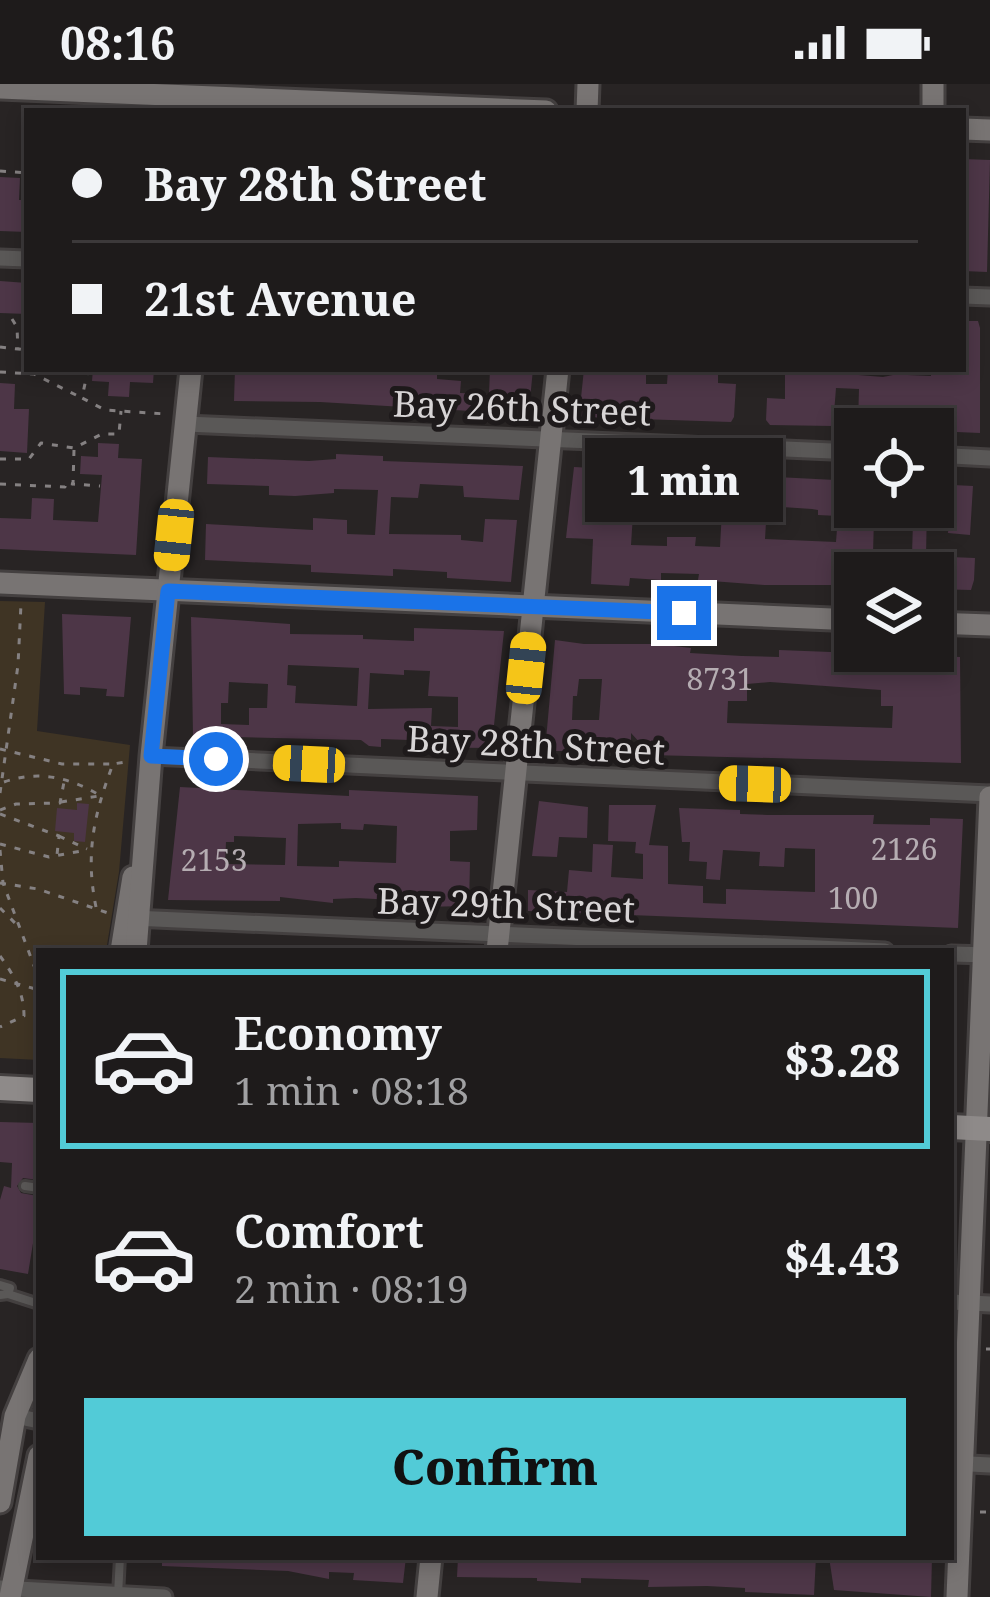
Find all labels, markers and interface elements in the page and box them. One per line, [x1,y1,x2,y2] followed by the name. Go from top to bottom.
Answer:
[60,12,175,73] text: 08:16
[144,153,486,214] text: Bay 28th Street
[144,268,416,329] text: 21st Avenue
[392,379,652,436] street label: Bay 26th Street
[834,408,954,672] map controls
[834,408,954,528] button: locate
[585,439,783,523] callout: 1 min
[628,453,740,506] text: 1 min
[152,497,196,573] car
[834,552,954,672] button: layers
[657,586,711,640] route end
[504,630,548,706] car
[686,658,754,699] house number: 8731
[406,713,666,776] street label: Bay 28th Street
[189,732,243,786] route start
[272,744,346,784] car
[718,765,792,803] car
[870,828,938,869] house number: 2126
[180,839,248,880] house number: 2153
[376,876,636,933] street label: Bay 29th Street
[828,877,878,918] house number: 100
[234,1002,442,1063] text: Economy
[90,1005,198,1113] icon: car
[784,1029,900,1090] text: $3.28
[234,1063,469,1116] text: 1 min · 08:18
[234,1200,424,1261] text: Comfort
[90,1203,198,1311] icon: car
[784,1227,900,1288] text: $4.43
[234,1261,469,1314] text: 2 min · 08:19
[84,1398,906,1536] button: Confirm

